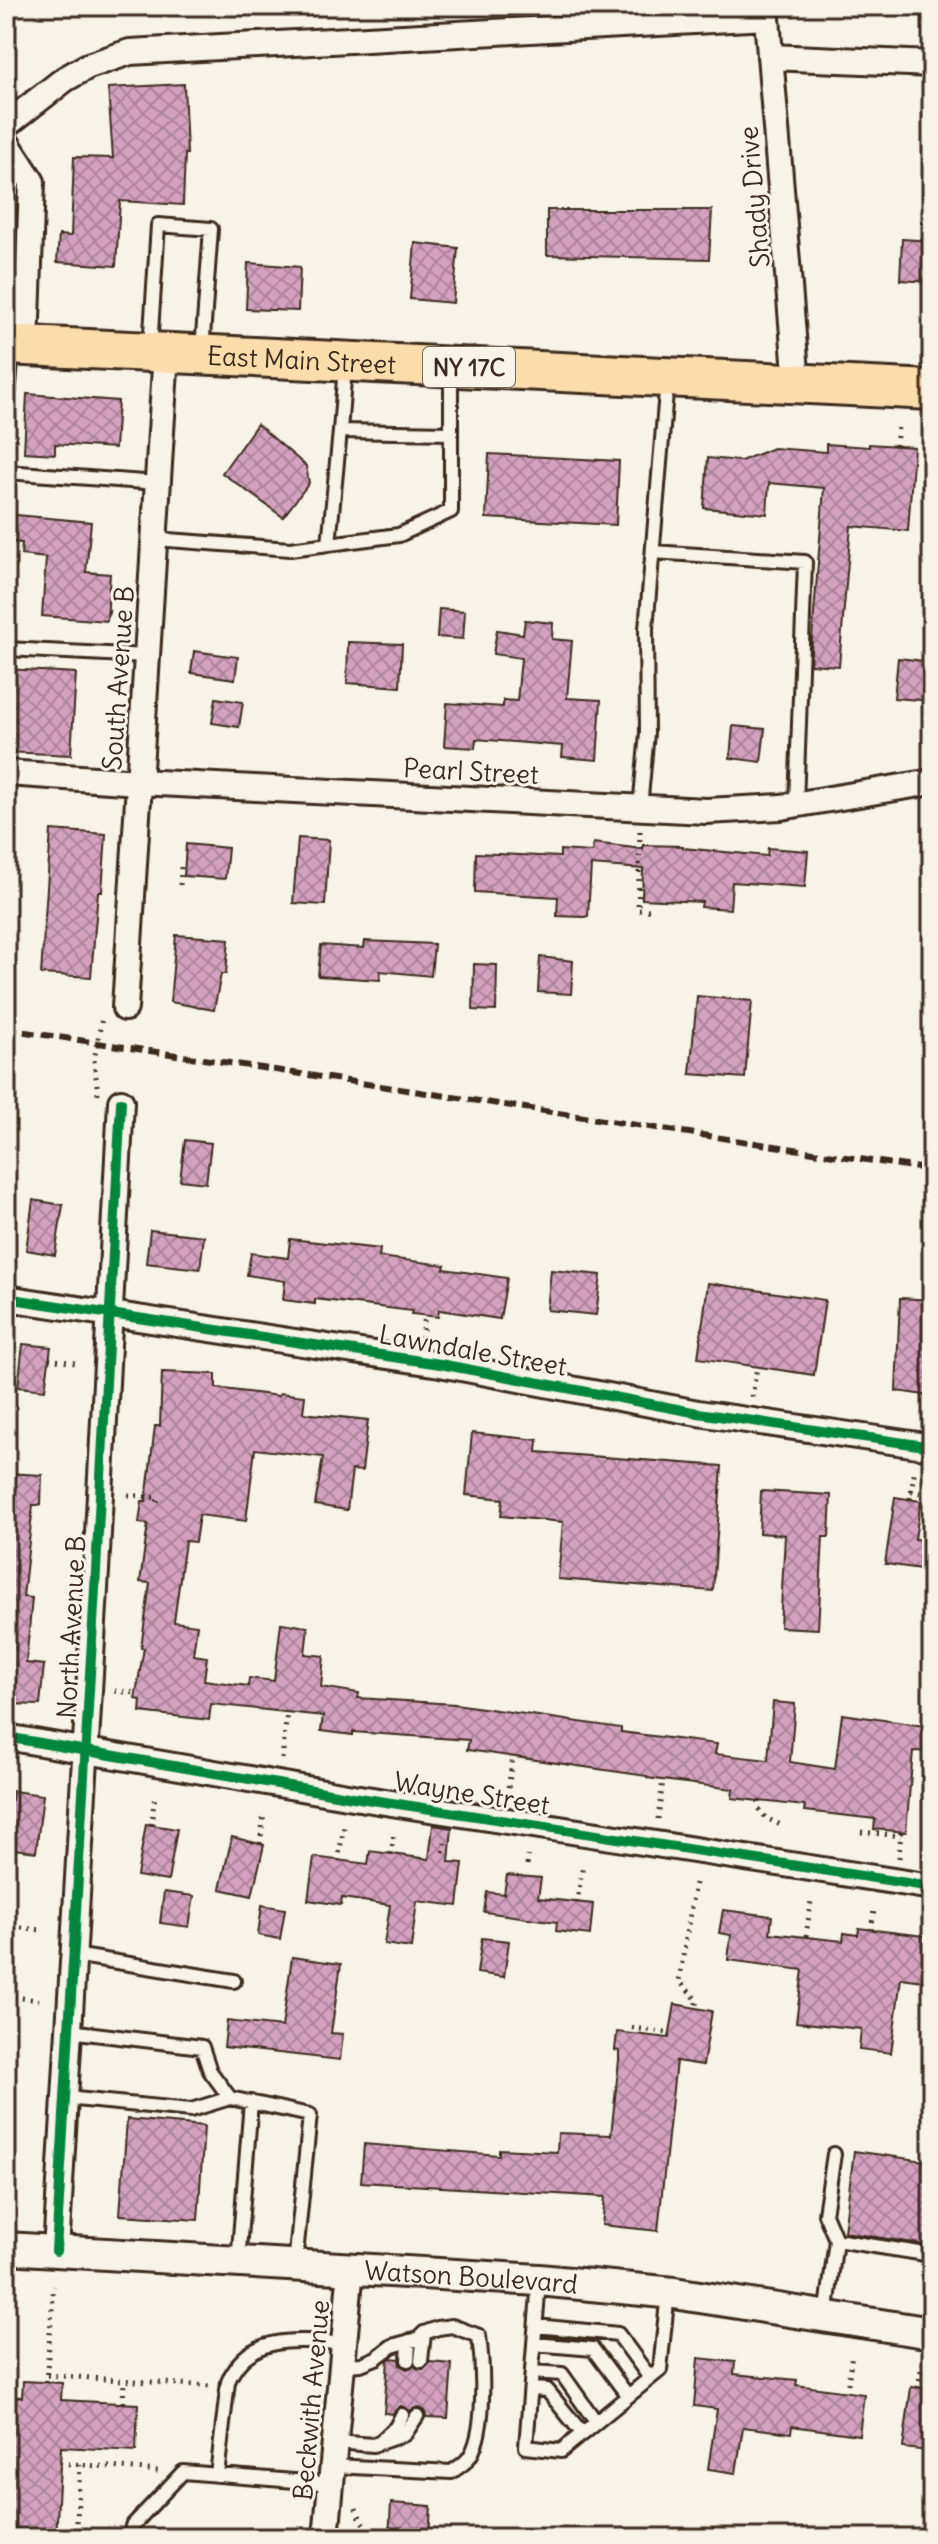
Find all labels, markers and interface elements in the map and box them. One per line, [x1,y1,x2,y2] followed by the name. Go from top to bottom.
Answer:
[731,125,777,269] street label: Shady Drive
[207,338,397,380] street label: East Main Street
[423,347,515,387] road number: NY 17C
[95,585,141,771] street label: South Avenue B
[402,751,540,791] street label: Pearl Street
[377,1317,570,1383] street label: Lawndale Street
[50,1535,92,1719] street label: North Avenue B
[392,1764,552,1822] street label: Wayne Street
[363,2253,579,2300] street label: Watson Boulevard
[286,2298,336,2502] street label: Beckwith Avenue

